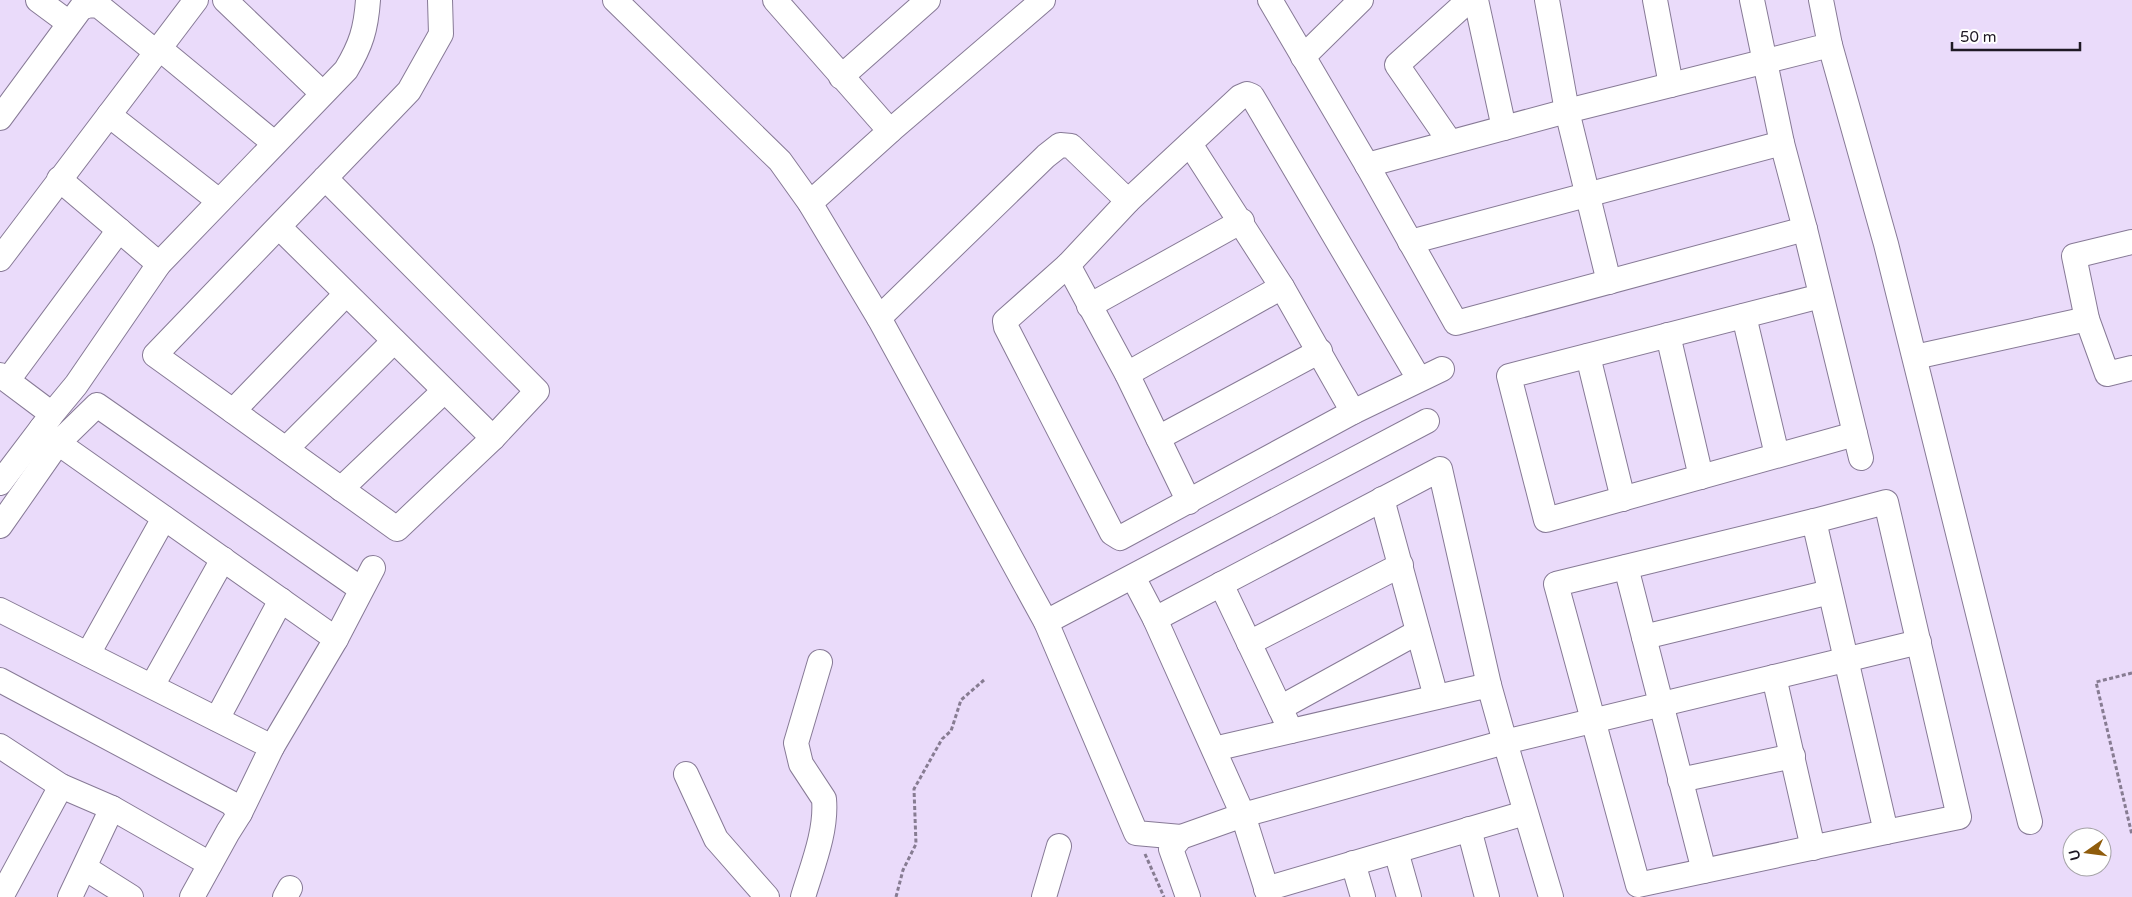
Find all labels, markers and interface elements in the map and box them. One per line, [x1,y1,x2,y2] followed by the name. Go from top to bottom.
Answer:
[1952,20,2080,52] scale bar
[1960,28,1997,46] text: 50 m
[2062,827,2112,877] north arrow
[2065,848,2084,862] text: U

